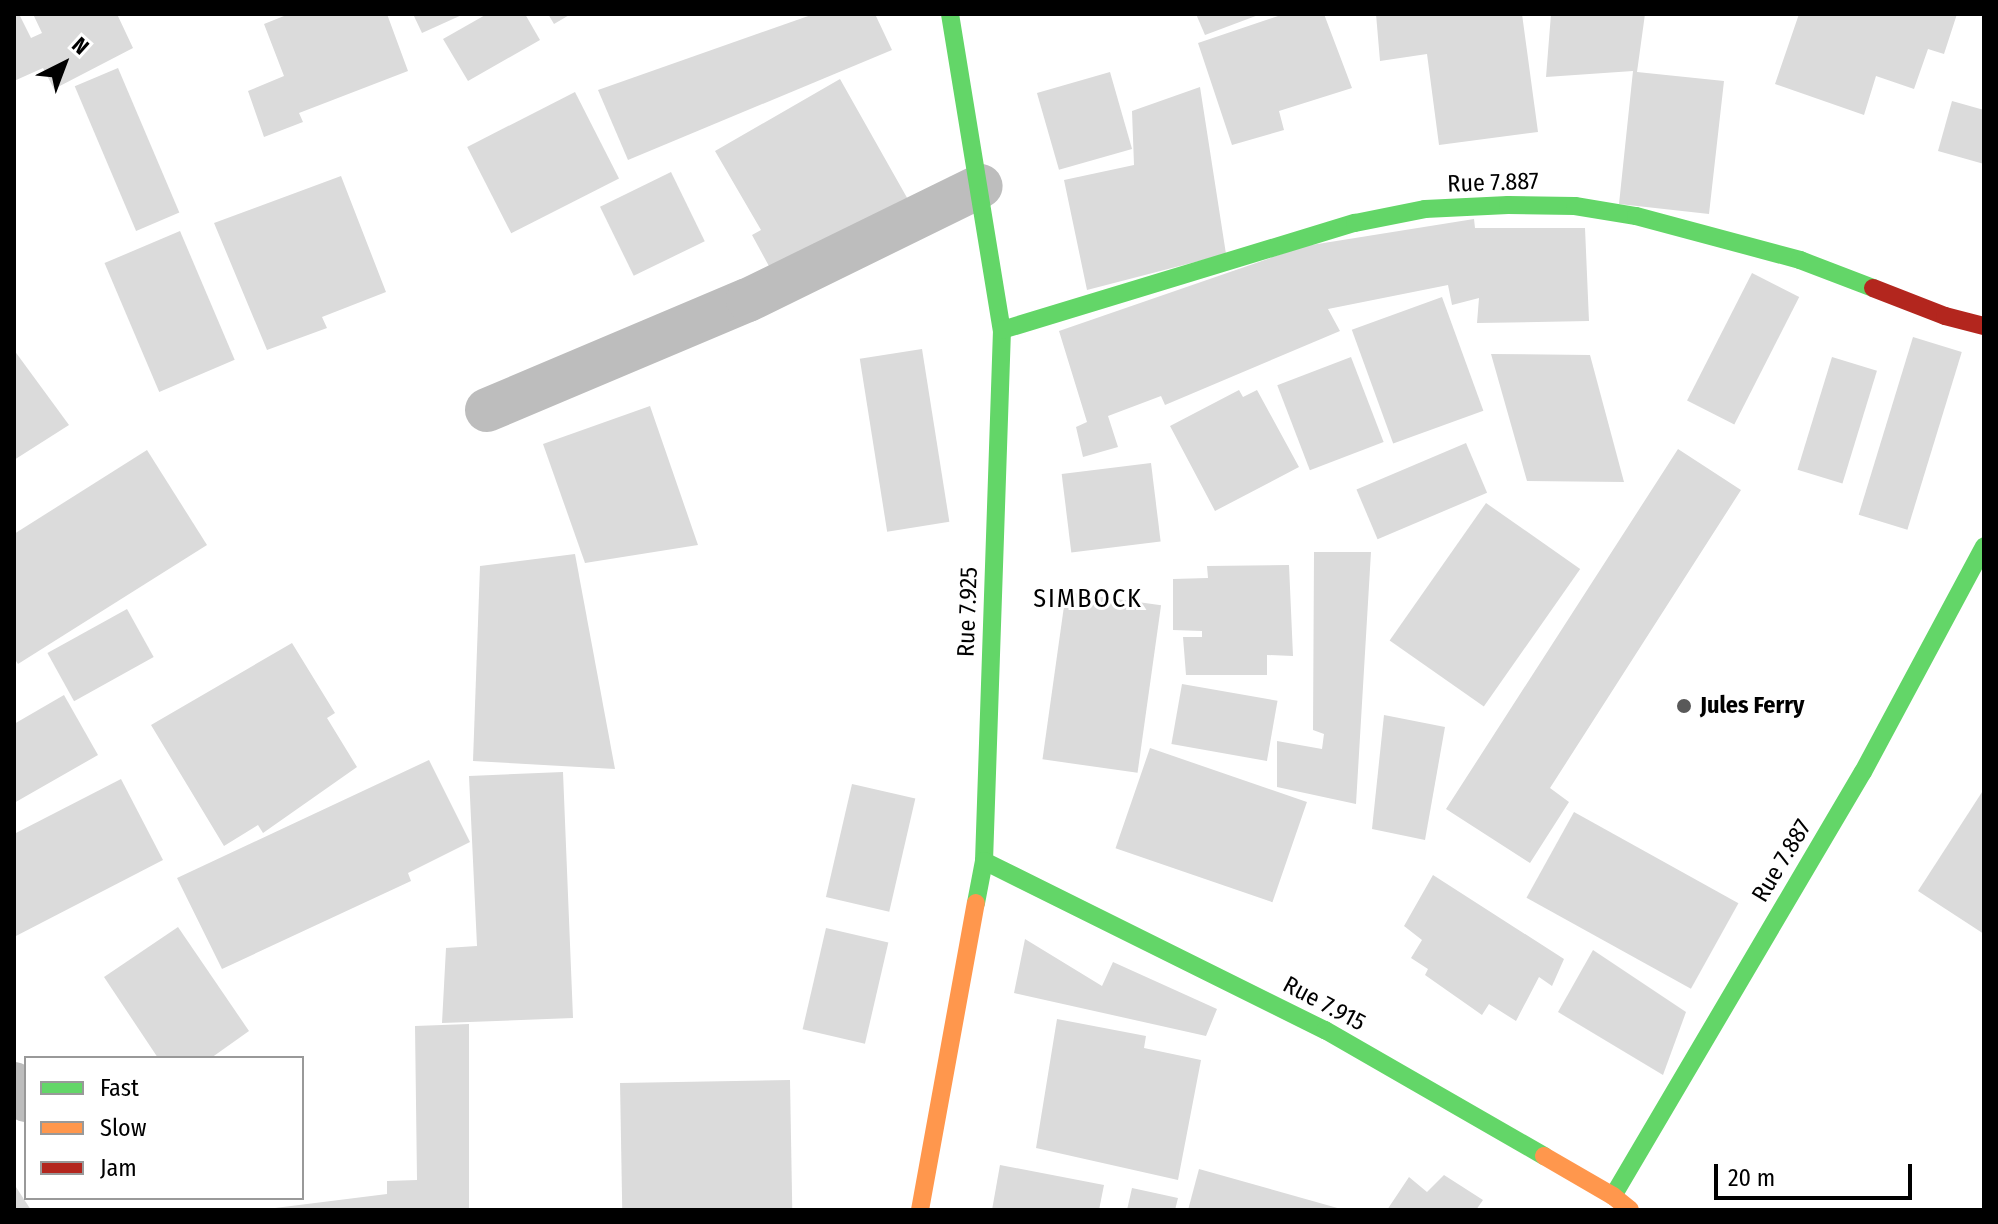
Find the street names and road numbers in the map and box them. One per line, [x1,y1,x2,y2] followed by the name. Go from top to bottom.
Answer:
[1447,167,1539,199] street label: Rue 7.887
[952,566,984,658] street label: Rue 7.925
[1746,814,1818,908] street label: Rue 7.887
[1278,970,1370,1038] street label: Rue 7.915

